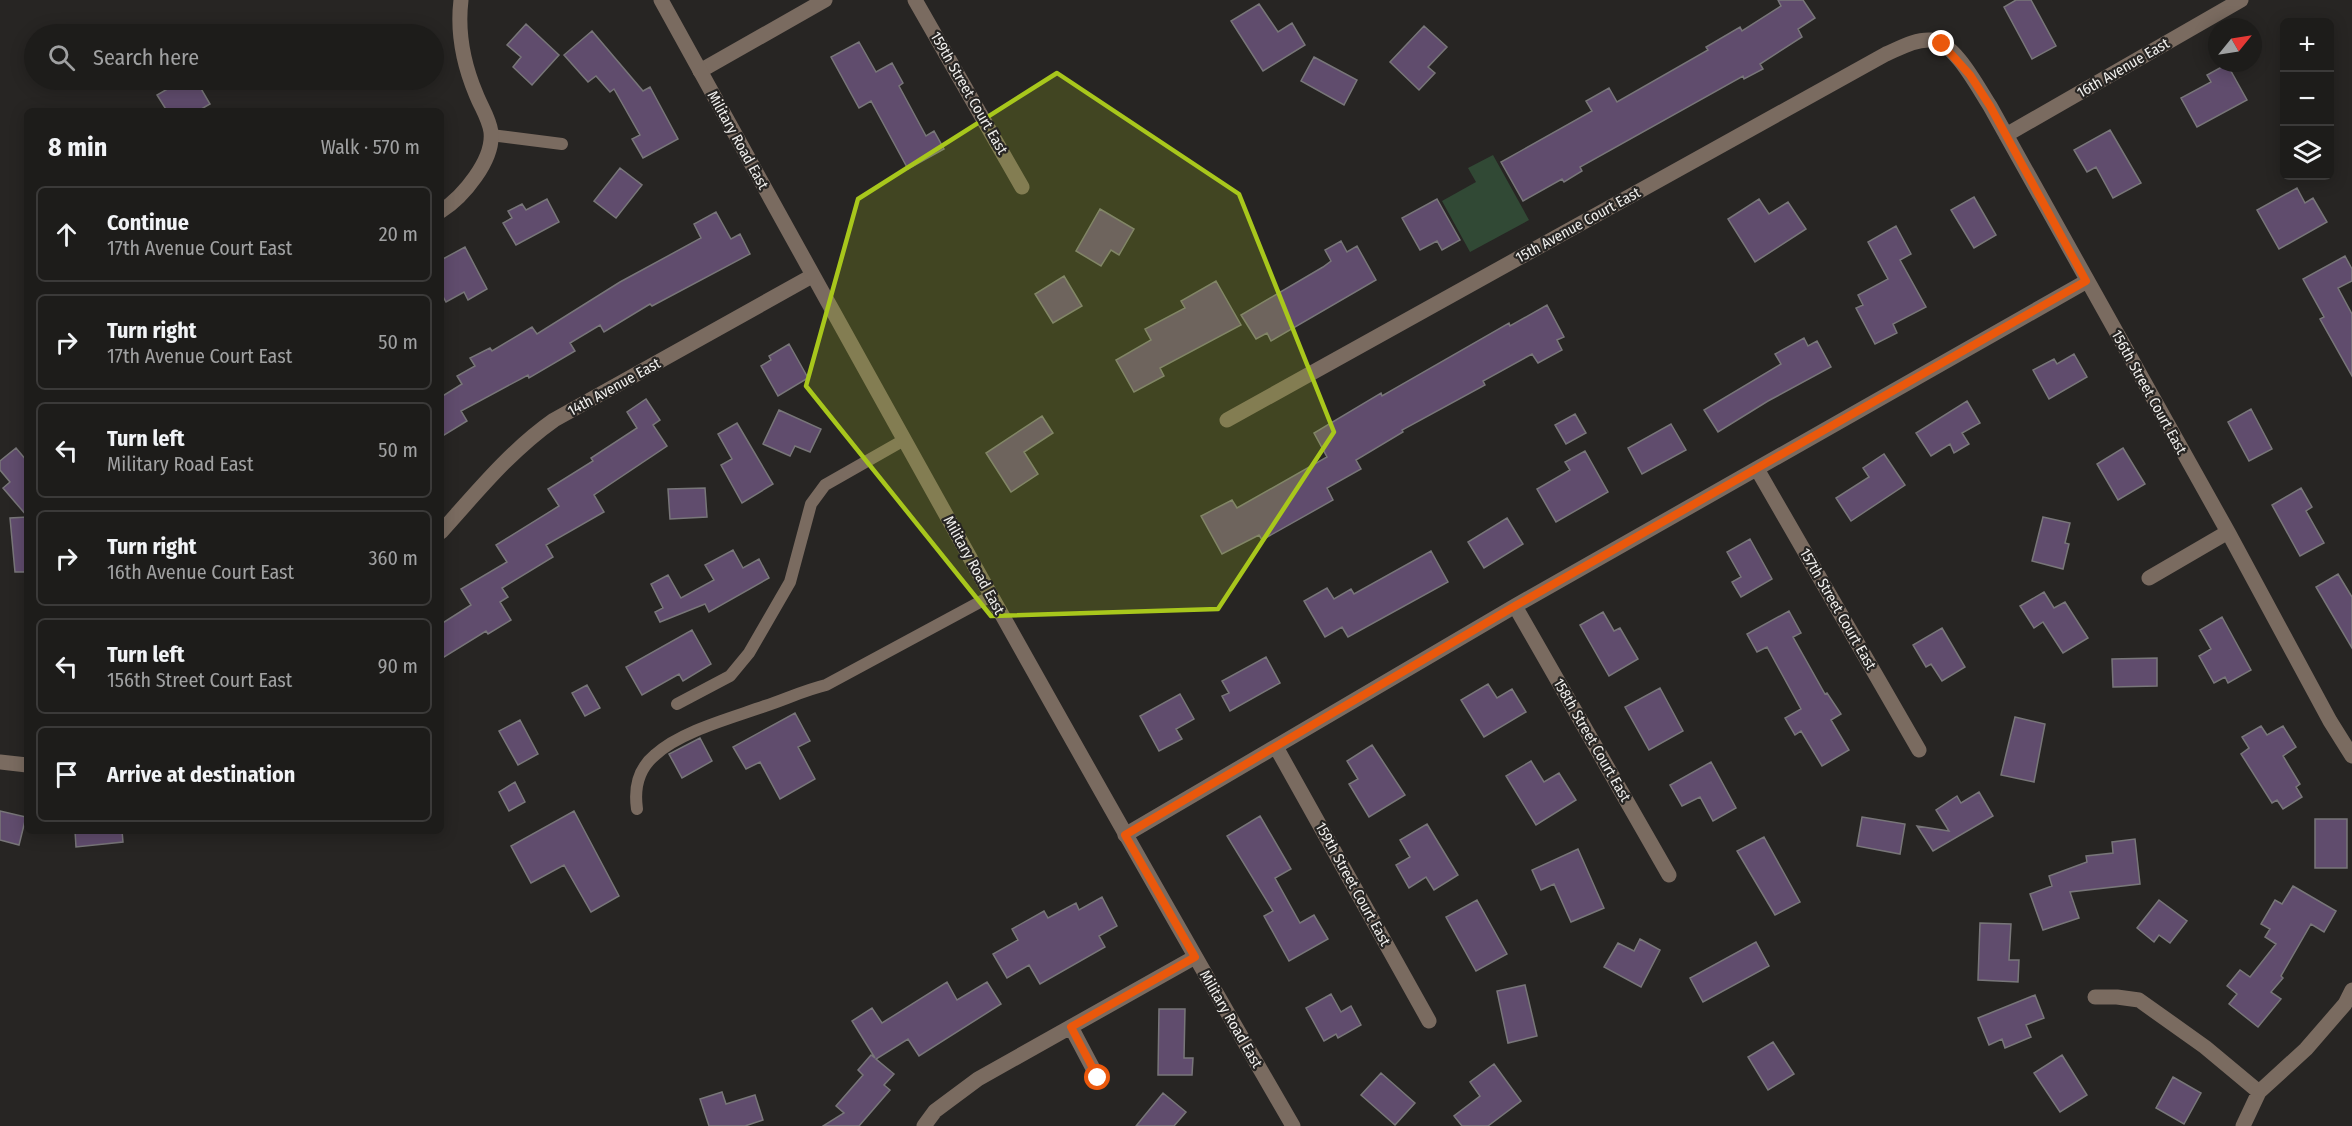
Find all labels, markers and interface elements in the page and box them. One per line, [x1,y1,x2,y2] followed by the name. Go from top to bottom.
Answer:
[2208,18,2262,72] north arrow
[2280,18,2334,180] map controls
[2280,18,2334,72] button: +
[24,24,444,90] search box
[927,28,1012,158] street label: 159th Street Court East
[1928,30,1954,56] route end
[2074,34,2172,102] street label: 16th Avenue East
[45,41,78,74] icon: search
[93,44,199,71] text: Search here
[2280,72,2334,126] button: −
[704,88,773,192] street label: Military Road East
[2280,126,2334,180] button: layers
[48,132,107,163] text: 8 min
[321,135,420,159] text: Walk · 570 m
[1513,183,1644,267] street label: 15th Avenue Court East
[107,209,189,236] text: Continue
[50,218,83,251] icon: ahead
[379,222,418,246] text: 20 m
[107,236,292,260] text: 17th Avenue Court East
[107,317,196,344] text: Turn right
[50,326,83,359] icon: right
[2107,327,2191,457] street label: 156th Street Court East
[378,330,418,354] text: 50 m
[107,344,292,368] text: 17th Avenue Court East
[564,354,664,420] street label: 14th Avenue East
[107,425,185,452] text: Turn left
[50,434,83,467] icon: left
[378,438,418,462] text: 50 m
[107,452,253,476] text: Military Road East
[940,513,1009,617] street label: Military Road East
[107,533,196,560] text: Turn right
[50,542,83,575] icon: right
[1796,545,1880,673] street label: 157th Street Court East
[369,546,418,570] text: 360 m
[107,560,294,584] text: 16th Avenue Court East
[107,641,185,668] text: Turn left
[50,650,83,683] icon: left
[378,654,418,678] text: 90 m
[107,668,292,692] text: 156th Street Court East
[1549,675,1635,805] street label: 158th Street Court East
[50,758,83,791] icon: arrive
[107,761,295,788] text: Arrive at destination
[1312,819,1395,949] street label: 159th Street Court East
[1196,967,1266,1071] street label: Military Road East
[1084,1064,1110,1090] route start

